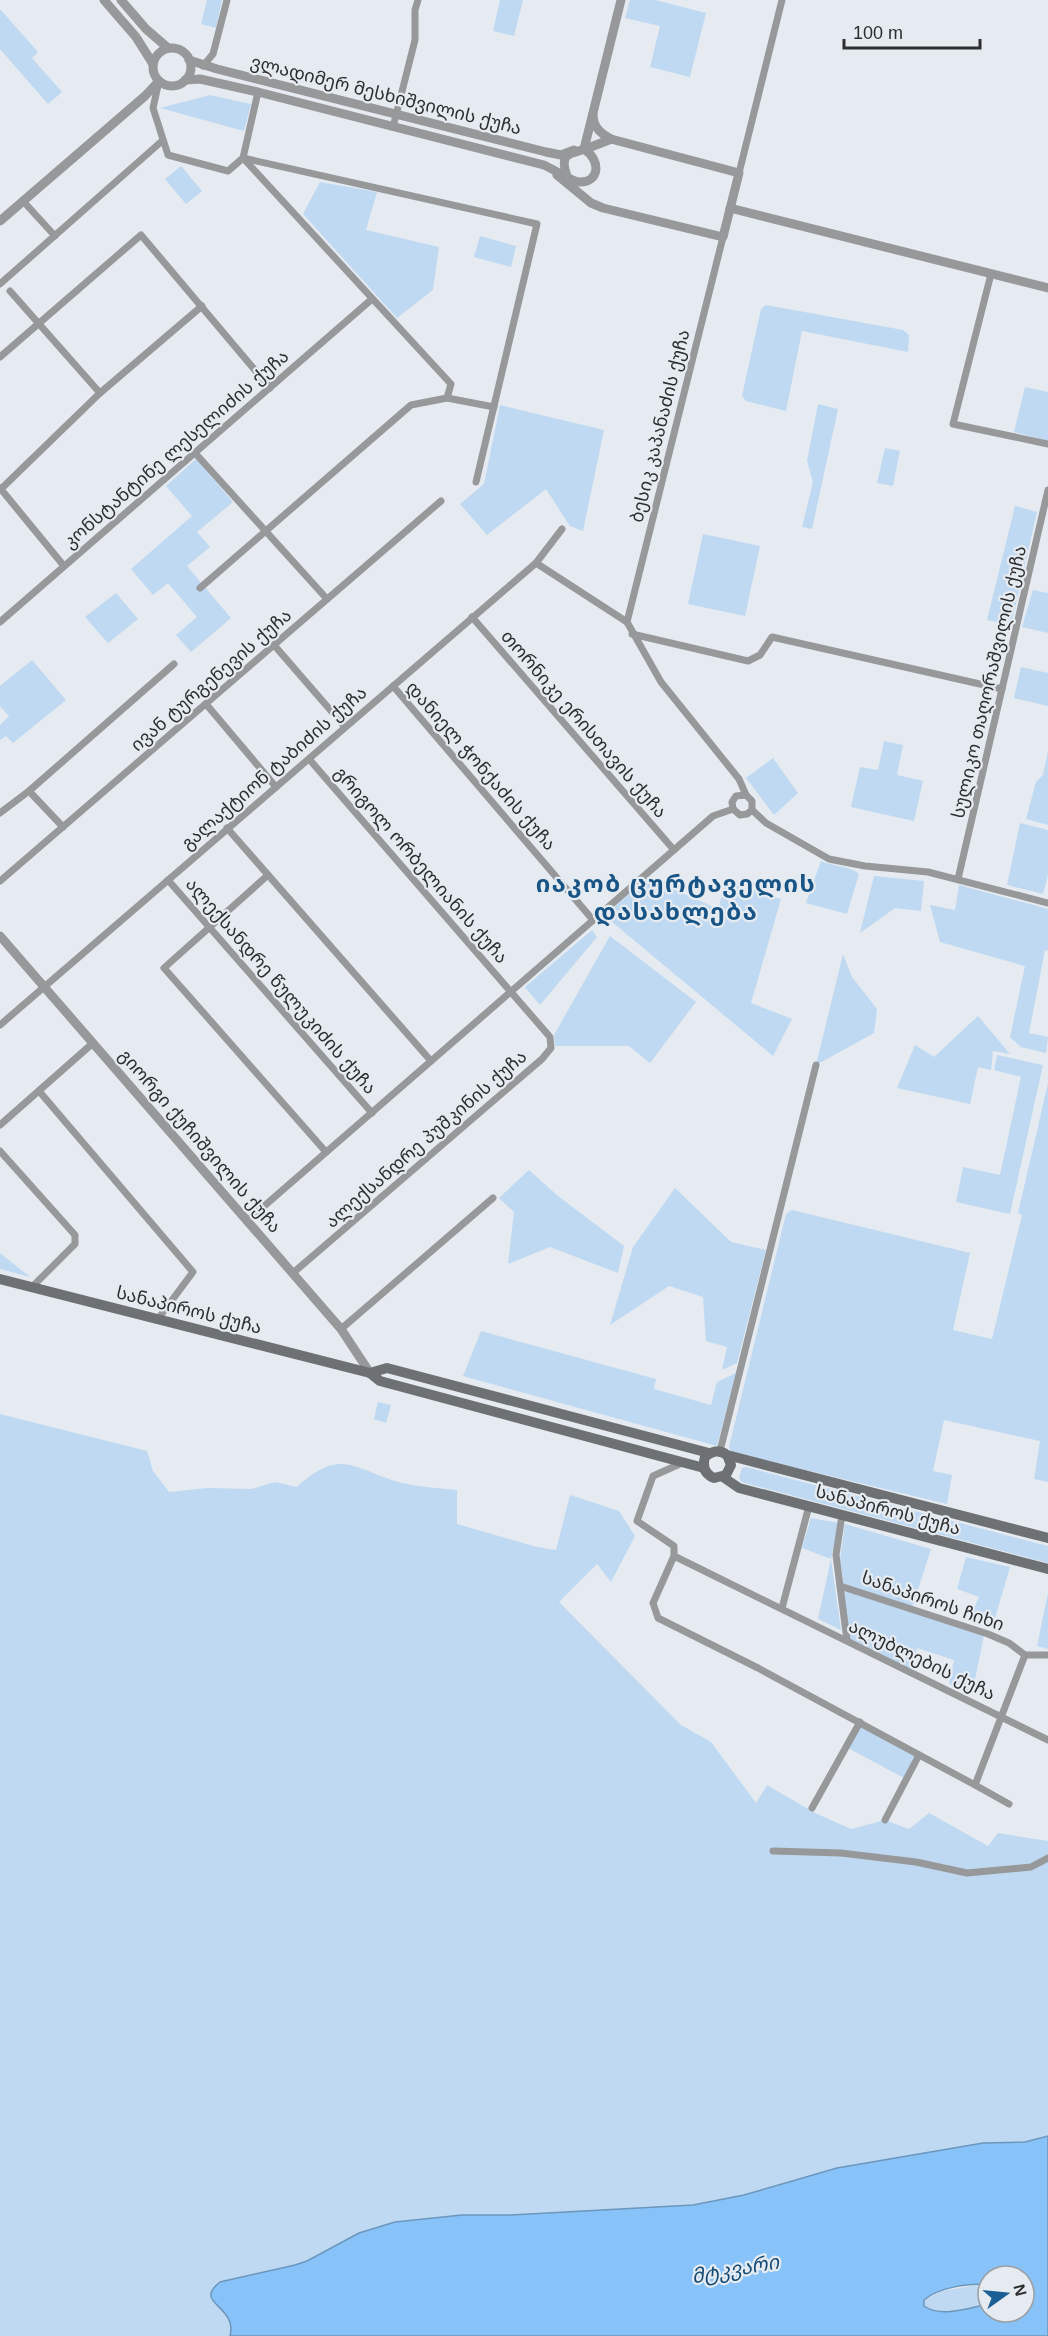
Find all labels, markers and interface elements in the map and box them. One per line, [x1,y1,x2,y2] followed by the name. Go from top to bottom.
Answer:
[844,12,980,50] scale bar
[853,23,903,43] text: 100 m
[248,52,524,139] street label: ვლადიმერ მესხიშვილის ქუჩა
[626,328,695,525] street label: ბესიკ კაპანაძის ქუჩა
[59,346,293,553] street label: კონსტანტინე ლესელიძის ქუჩა
[948,544,1031,820] street label: სულიკო თაღორაშვილის ქუჩა
[127,605,296,756] street label: ივან ტურგენევის ქუჩა
[496,626,671,823] street label: თორნიკე ერისთავის ქუჩა
[402,678,560,855] street label: დანიელ ჭონქაძის ქუჩა
[177,682,371,855] street label: გალაქტიონ ტაბიძის ქუჩა
[330,763,512,968] street label: გრიგოლ ორბელიანის ქუჩა
[536,870,816,927] district label: იაკობ ცურტაველის დასახლება
[181,874,380,1099] street label: ალექსანდრე წულუკიძის ქუჩა
[114,1045,285,1238] street label: გიორგი ქუჩიშვილის ქუჩა
[321,1046,531,1232] street label: ალექსანდრე პუშკინის ქუჩა
[114,1282,264,1339] street label: სანაპიროს ქუჩა
[813,1481,963,1540] street label: სანაპიროს ქუჩა
[859,1567,1007,1635] street label: სანაპიროს ჩიხი
[845,1616,998,1705] street label: ალუბლების ქუჩა
[690,2250,782,2288] water label: მტკვარი
[976,2264,1036,2324] north arrow
[1010,2282,1030,2298] text: N

